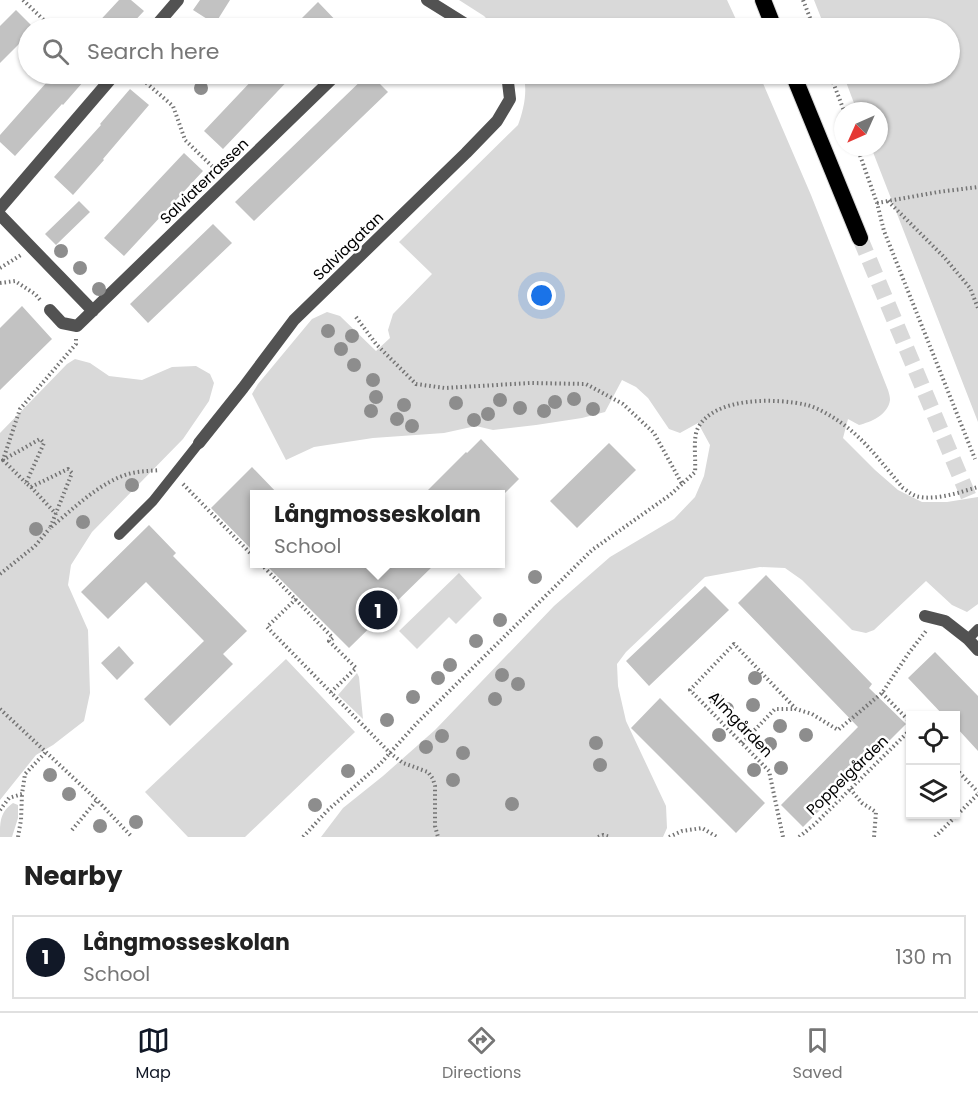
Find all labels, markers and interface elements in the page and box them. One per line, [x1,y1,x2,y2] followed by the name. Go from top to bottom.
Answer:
[18,18,960,84] search box
[39,35,72,68] icon: search
[87,36,220,67] text: Search here
[834,102,888,156] north arrow
[155,133,253,229] street label: Salviaterrassen
[308,207,388,285] street label: Salviagatan
[527,281,556,310] your location
[250,490,505,568] popup
[274,499,481,530] text: Långmosseskolan
[274,532,341,560] text: School
[358,588,398,632] pin: 1
[704,686,778,762] street label: Almgården
[906,711,960,819] map controls
[906,711,960,765] button: locate
[801,730,893,820] street label: Poppelgården
[906,765,960,819] button: layers
[24,858,122,894] text: Nearby
[83,927,290,958] text: Långmosseskolan
[42,943,49,971] text: 1
[895,943,952,971] text: 130 m
[83,960,150,988] text: School
[136,1024,171,1085] tab: Map
[442,1024,521,1085] tab: Directions
[793,1024,842,1085] tab: Saved

